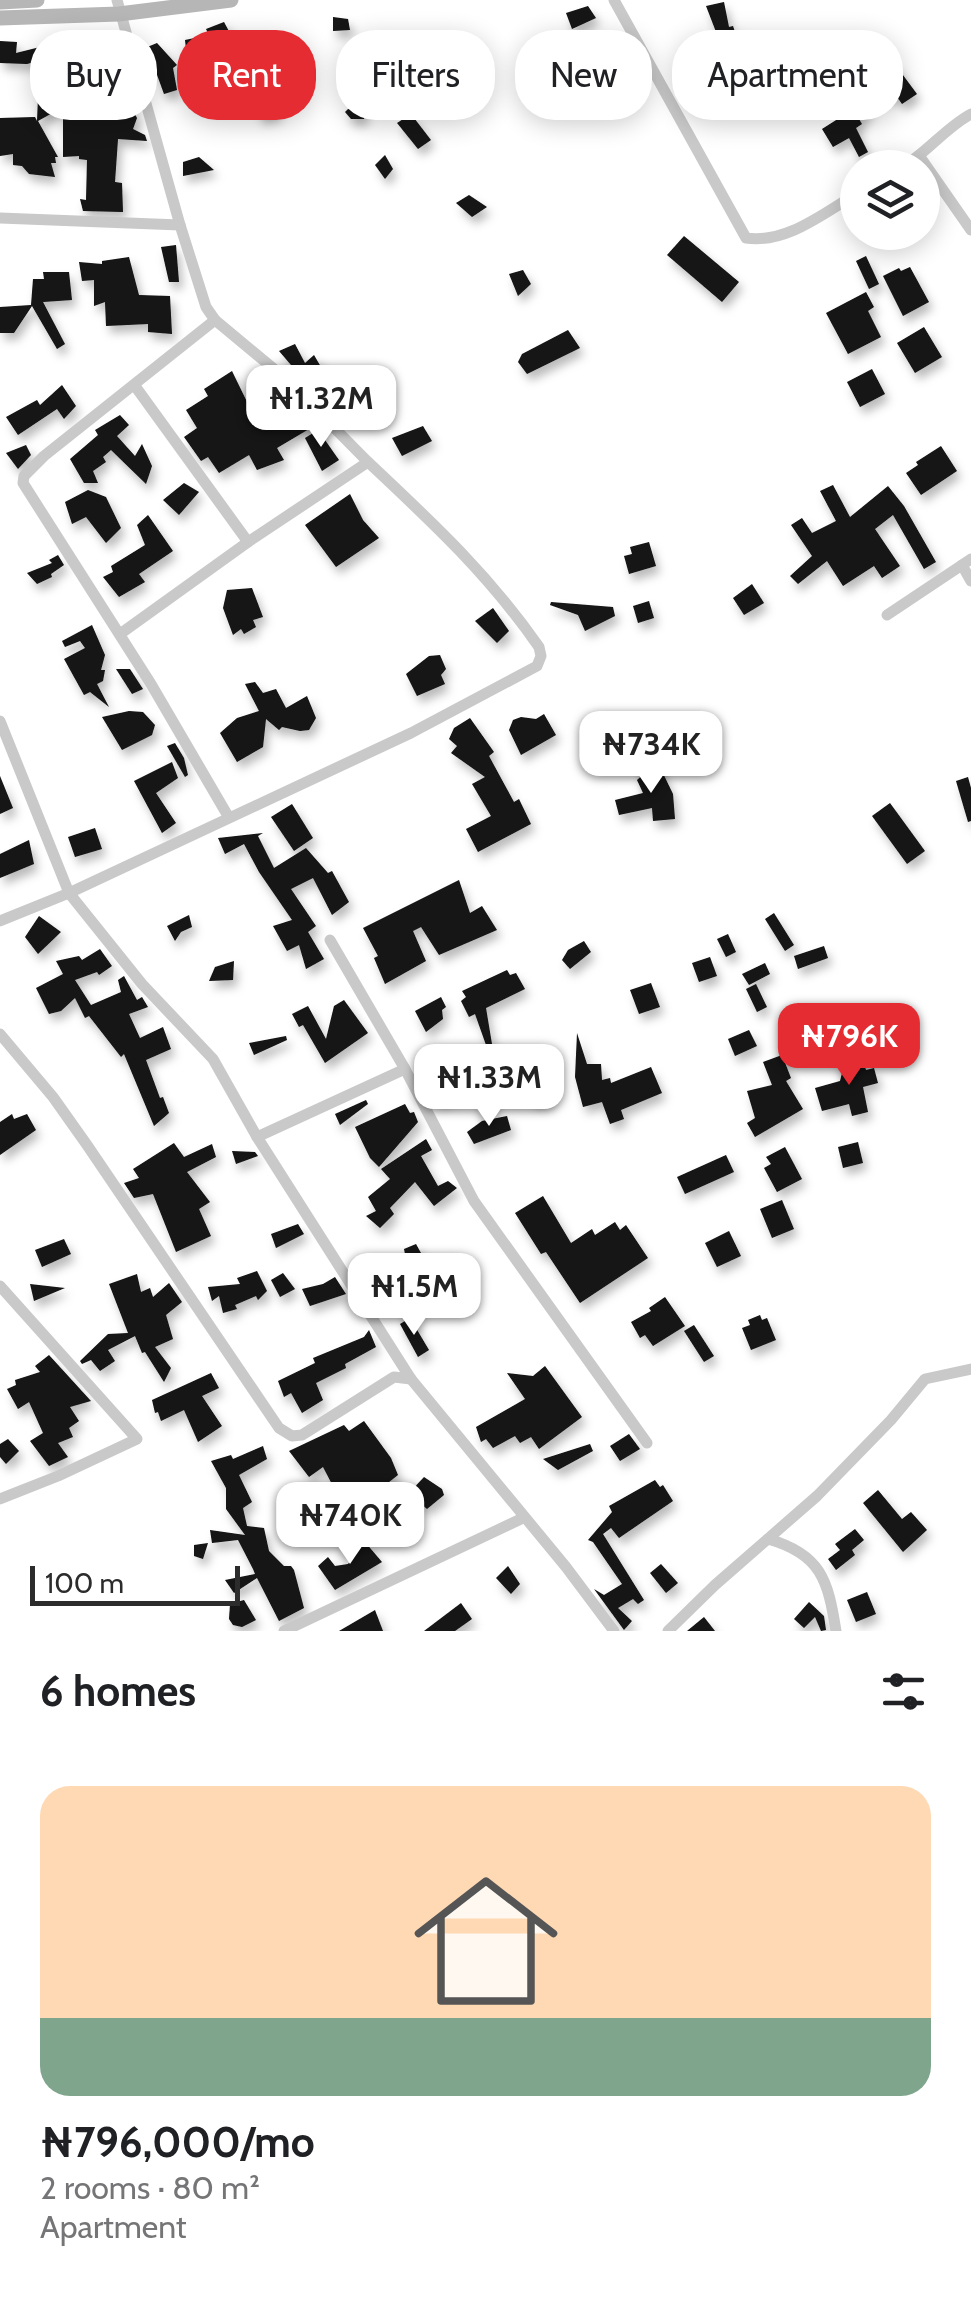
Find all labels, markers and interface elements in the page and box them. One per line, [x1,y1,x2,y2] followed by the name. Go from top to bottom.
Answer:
[30,30,157,120] chip: Buy
[177,30,316,120] chip: Rent
[336,30,495,120] chip: Filters
[515,30,652,120] chip: New
[672,30,903,120] chip: Apartment
[840,150,940,250] map controls
[840,150,940,250] button: layers
[240,365,402,450] pin: ₦1.32M
[268,378,374,417] text: ₦1.32M
[581,711,721,796] pin: ₦734K
[601,724,701,763] text: ₦734K
[779,1003,919,1088] pin: ₦796K
[800,1016,898,1055] text: ₦796K
[408,1044,570,1129] pin: ₦1.33M
[436,1057,542,1096] text: ₦1.33M
[344,1253,484,1338] pin: ₦1.5M
[370,1266,458,1305] text: ₦1.5M
[280,1482,420,1567] pin: ₦740K
[298,1495,402,1534] text: ₦740K
[30,1561,240,1606] scale bar
[45,1566,124,1600] text: 100 m
[876,1664,931,1719] icon: filters
[40,1665,196,1717] text: 6 homes
[396,1851,576,2031] icon: home
[40,2116,315,2168] text: ₦796,000/mo
[40,2168,260,2207] text: 2 rooms · 80 m²
[40,2207,187,2246] text: Apartment

